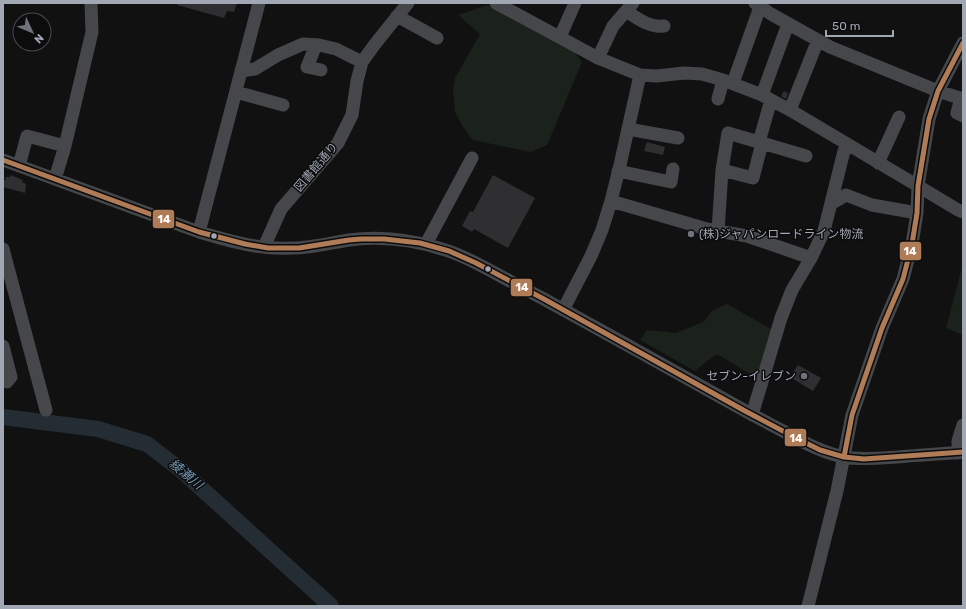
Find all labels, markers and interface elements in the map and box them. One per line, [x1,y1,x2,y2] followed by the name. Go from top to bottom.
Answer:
[12,12,52,52] north arrow
[826,12,893,38] scale bar
[832,19,860,33] text: 50 m
[31,31,46,46] text: N
[291,140,341,194] street label: 図書館通り
[152,209,175,229] line badge: 14
[158,213,171,226] text: 14
[699,227,863,241] place label: (株)ジャパンロードライン物流
[686,229,696,239] marker: (株)ジャパンロードライン物流
[209,231,219,241] unlabelled marker
[899,241,922,261] line badge: 14
[904,245,917,258] text: 14
[483,264,493,274] unlabelled marker
[510,278,533,297] line badge: 14
[516,281,529,294] text: 14
[706,369,796,383] place label: セブン-イレブン
[799,371,809,381] marker: セブン-イレブン
[784,428,807,447] line badge: 14
[790,432,803,445] text: 14
[166,456,207,494] water label: 綾瀬川

